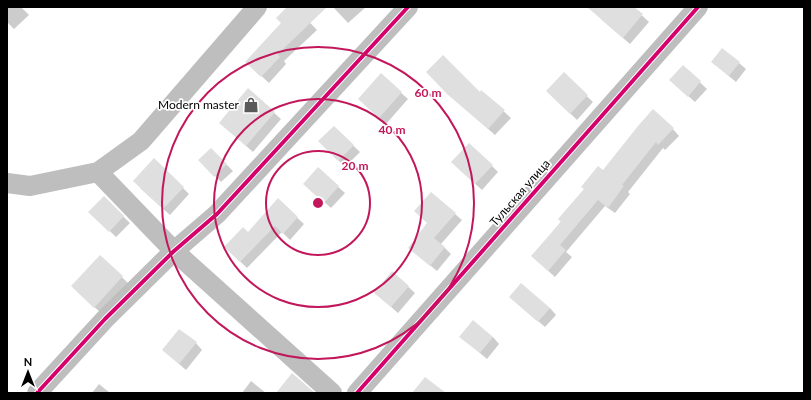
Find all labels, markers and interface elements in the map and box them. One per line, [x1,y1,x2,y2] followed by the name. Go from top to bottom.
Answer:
[415,85,441,100] text: 60 m
[242,96,260,114] shop icon: Modern master
[158,97,240,112] place label: Modern master
[379,122,405,137] text: 40 m
[486,156,553,229] street label: Тульская улица
[342,158,368,173] text: 20 m
[311,196,325,210] centre of rings
[8,352,48,392] north arrow
[24,355,32,368] text: N

